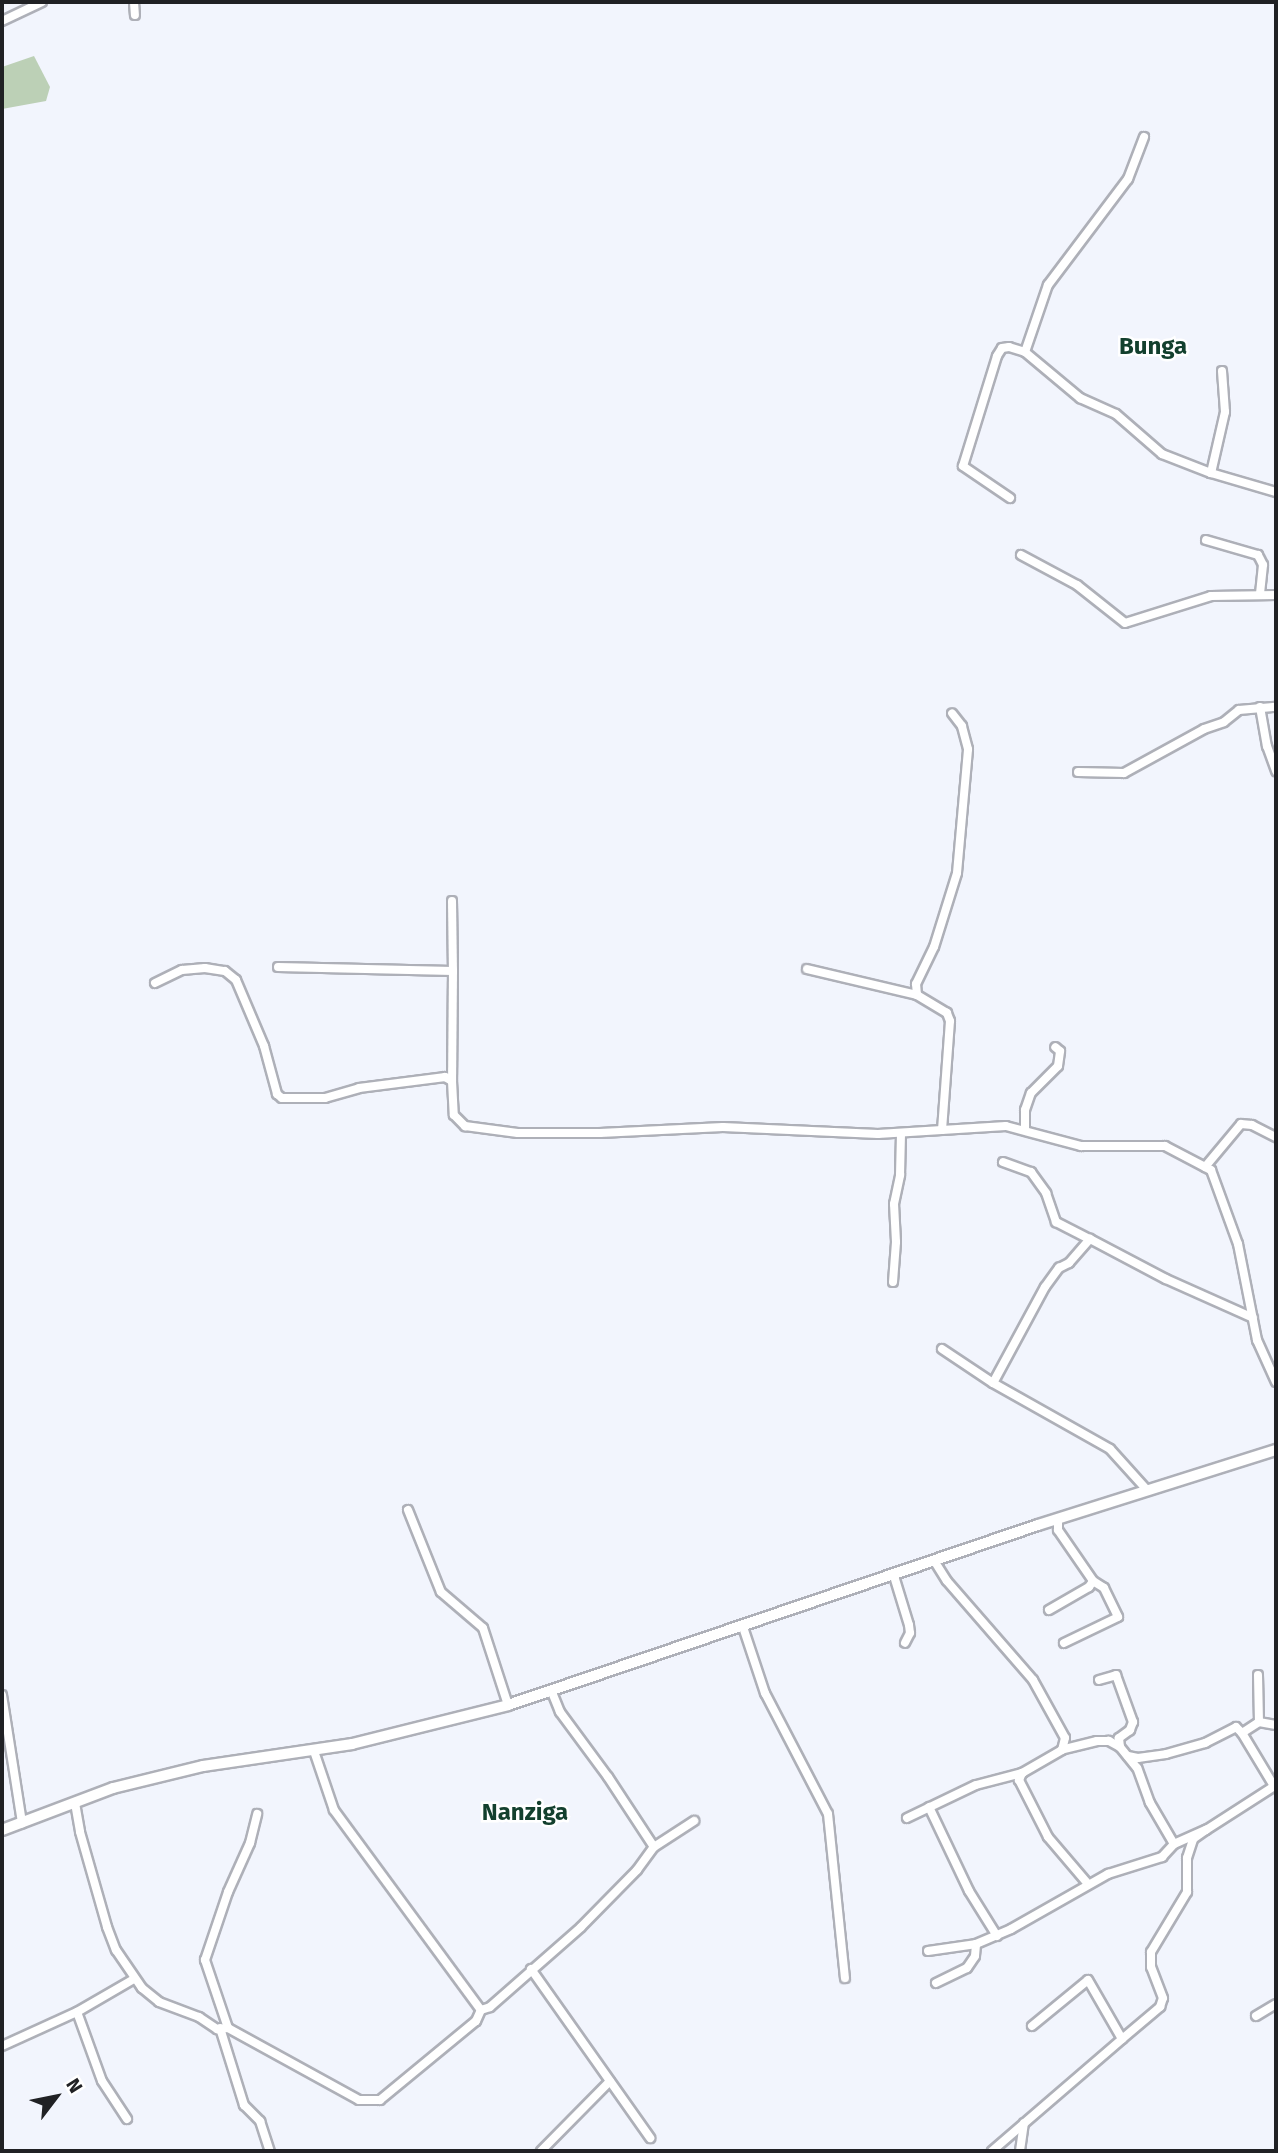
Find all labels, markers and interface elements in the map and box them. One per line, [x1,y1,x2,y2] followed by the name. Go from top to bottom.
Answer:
[1119,333,1187,361] district label: Bunga
[482,1799,568,1827] district label: Nanziga
[21,2062,91,2132] north arrow
[61,2074,87,2097] text: N

